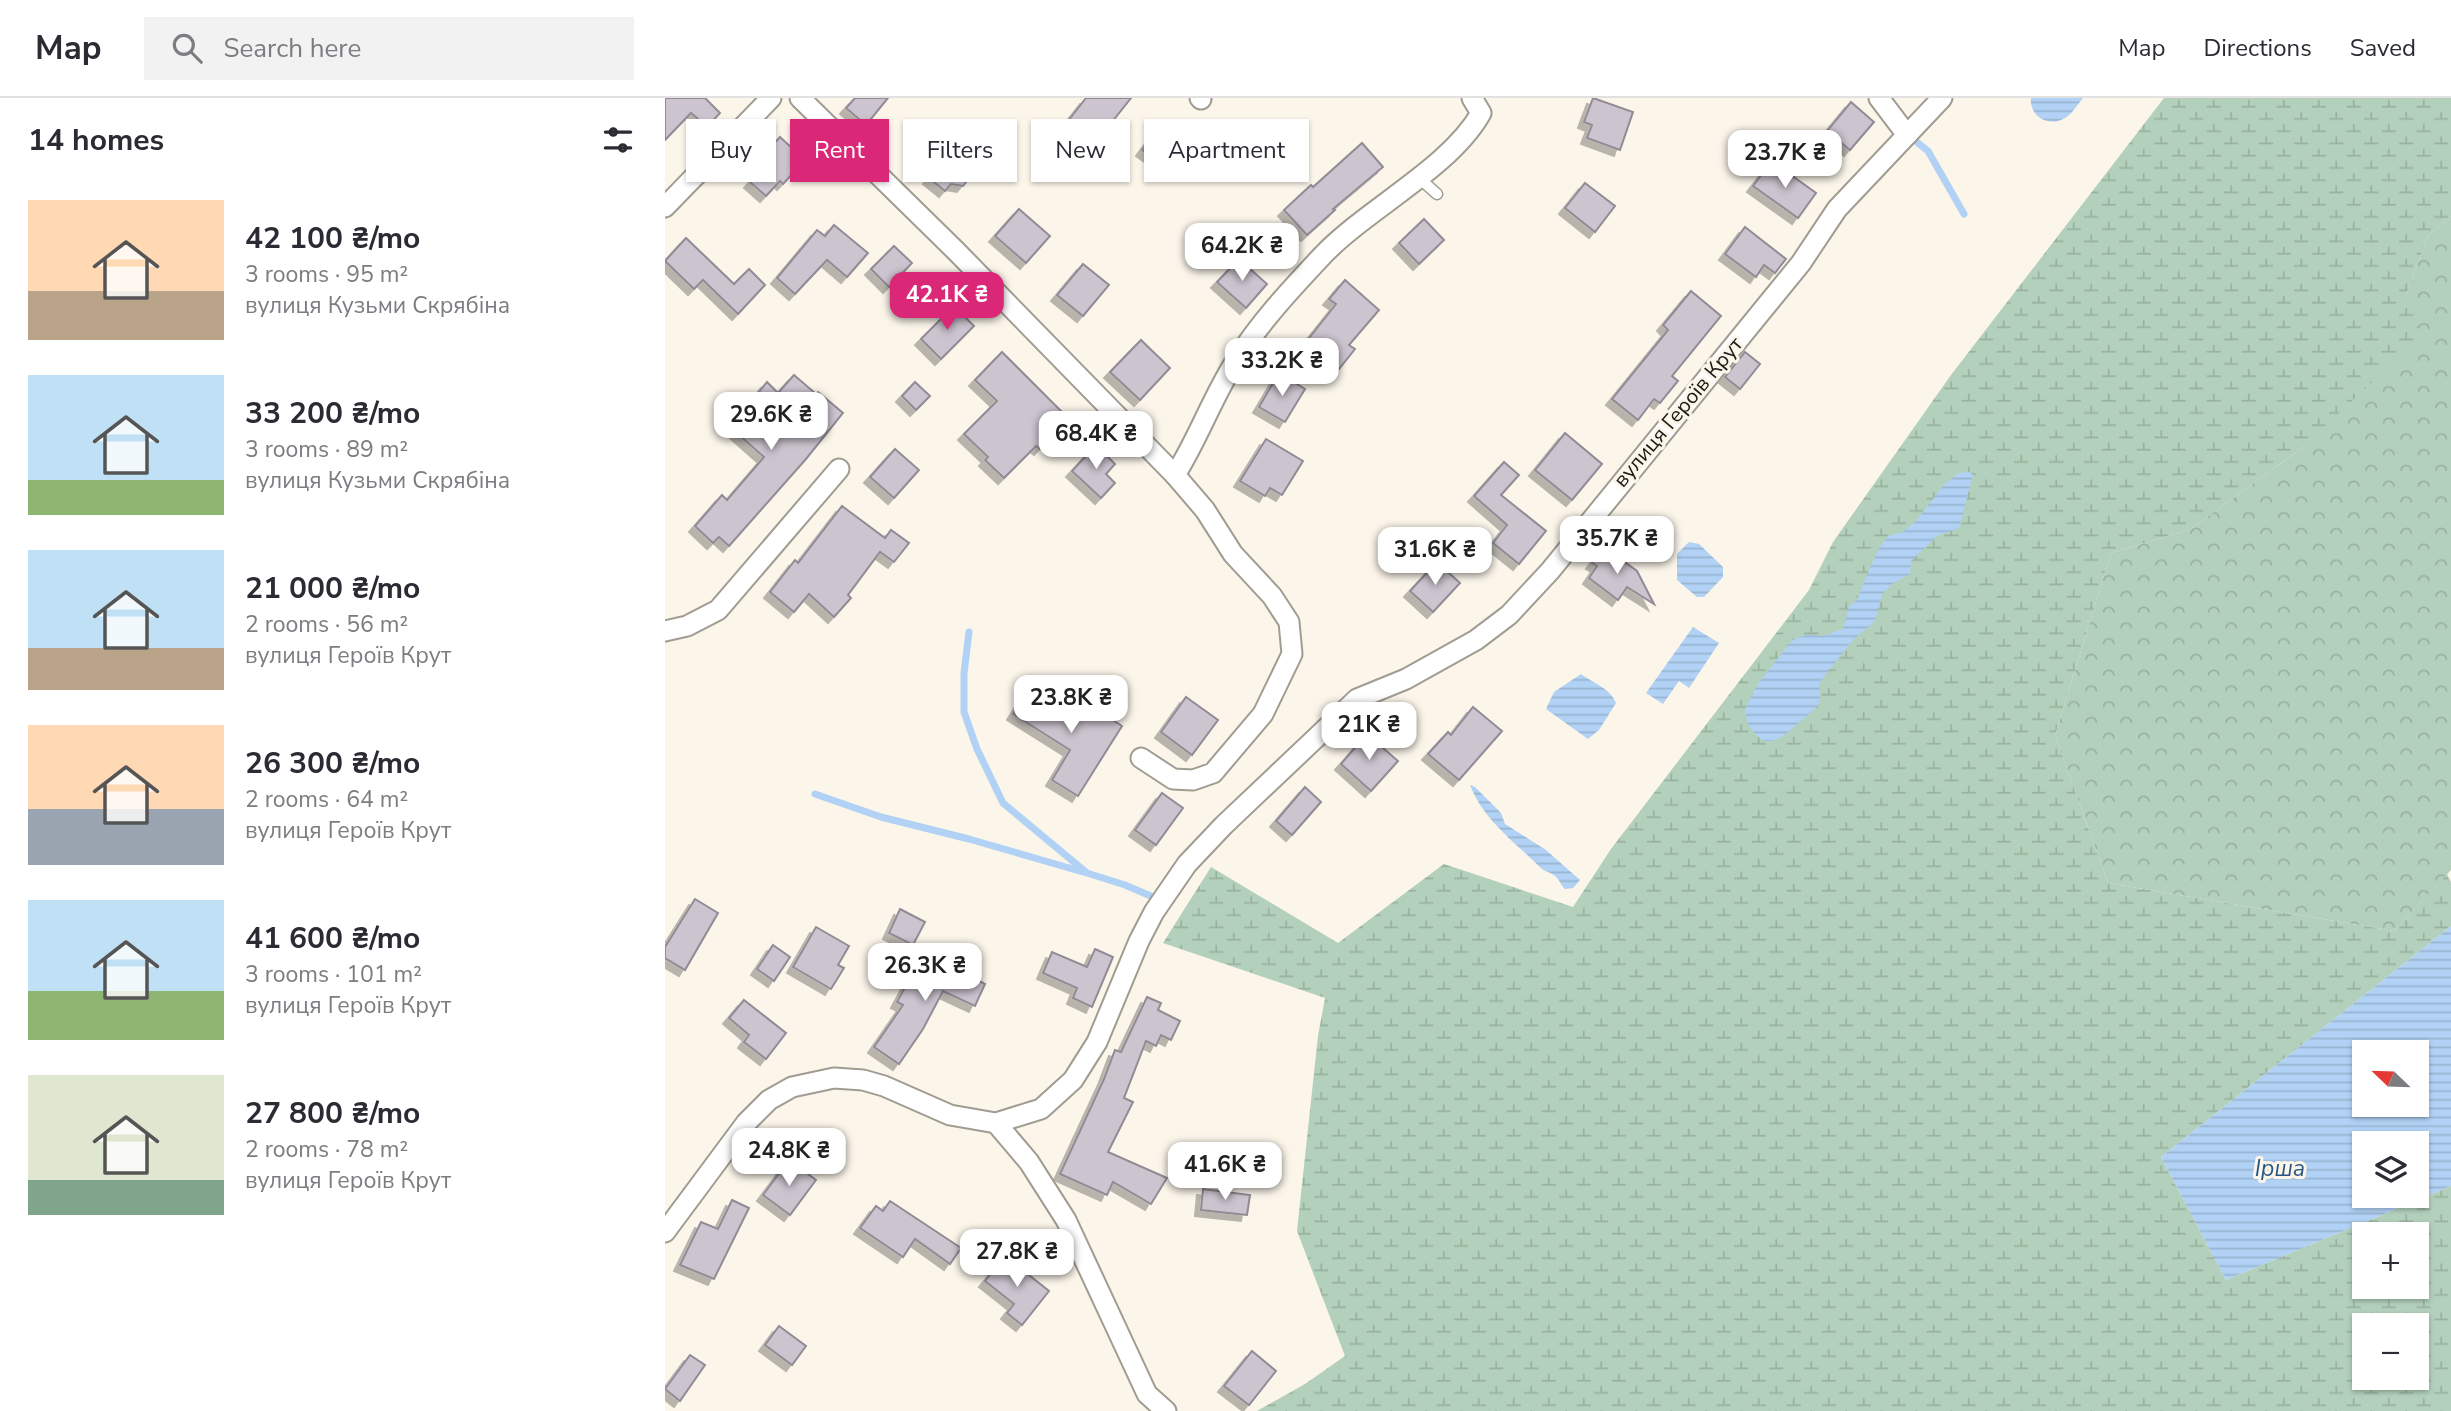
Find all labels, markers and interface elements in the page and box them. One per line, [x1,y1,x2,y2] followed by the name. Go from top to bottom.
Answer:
[144,17,634,80] search box
[35,26,102,71] text: Map
[168,29,206,67] icon: search
[224,31,361,66] text: Search here
[2118,32,2165,64] text: Map
[2203,32,2312,64] text: Directions
[2350,32,2416,64] text: Saved
[686,119,776,182] chip: Buy
[790,119,889,182] chip: Rent
[903,119,1017,182] chip: Filters
[1031,119,1130,182] chip: New
[1144,119,1309,182] chip: Apartment
[28,120,164,161] text: 14 homes
[599,121,637,159] icon: filters
[1720,130,1850,190] pin: 23.7K ₴
[1744,137,1826,168] text: 23.7K ₴
[245,218,420,259] text: 42 100 ₴/mo
[1177,223,1307,283] pin: 64.2K ₴
[84,228,168,312] icon: home
[1201,230,1283,261] text: 64.2K ₴
[245,259,408,290] text: 3 rooms · 95 m²
[882,272,1012,332] pin: 42.1K ₴
[906,279,988,310] text: 42.1K ₴
[245,290,510,321] text: вулиця Кузьми Скрябіна
[1607,330,1750,493] street label: вулиця Героїв Крут
[1217,338,1347,398] pin: 33.2K ₴
[1241,345,1323,376] text: 33.2K ₴
[706,392,836,452] pin: 29.6K ₴
[245,393,420,434] text: 33 200 ₴/mo
[730,399,812,430] text: 29.6K ₴
[84,403,168,487] icon: home
[1031,412,1161,471] pin: 68.4K ₴
[1055,418,1137,449] text: 68.4K ₴
[245,434,408,465] text: 3 rooms · 89 m²
[245,465,510,496] text: вулиця Кузьми Скрябіна
[1552,517,1682,576] pin: 35.7K ₴
[1576,523,1658,554] text: 35.7K ₴
[1370,528,1500,587] pin: 31.6K ₴
[1394,534,1476,565] text: 31.6K ₴
[245,568,420,609] text: 21 000 ₴/mo
[84,578,168,662] icon: home
[245,609,408,640] text: 2 rooms · 56 m²
[245,640,451,671] text: вулиця Героїв Крут
[1006,676,1136,735] pin: 23.8K ₴
[1030,682,1112,713] text: 23.8K ₴
[1320,702,1418,762] pin: 21K ₴
[1338,709,1400,740] text: 21K ₴
[245,743,420,784] text: 26 300 ₴/mo
[84,753,168,837] icon: home
[245,784,408,815] text: 2 rooms · 64 m²
[245,815,451,846] text: вулиця Героїв Крут
[245,918,420,959] text: 41 600 ₴/mo
[84,928,168,1012] icon: home
[860,944,990,1003] pin: 26.3K ₴
[884,950,966,981] text: 26.3K ₴
[245,959,422,990] text: 3 rooms · 101 m²
[245,990,451,1021] text: вулиця Героїв Крут
[2352,1040,2429,1116] north arrow
[2352,1040,2429,1390] map controls
[245,1093,420,1134] text: 27 800 ₴/mo
[84,1103,168,1187] icon: home
[724,1128,854,1188] pin: 24.8K ₴
[2352,1131,2429,1208] button: layers
[245,1134,408,1165] text: 2 rooms · 78 m²
[748,1135,830,1166] text: 24.8K ₴
[1160,1142,1290,1202] pin: 41.6K ₴
[1184,1149,1266,1180] text: 41.6K ₴
[2255,1153,2305,1184] water label: Ірша
[245,1165,451,1196] text: вулиця Героїв Крут
[2352,1222,2429,1299] button: +
[952,1230,1082,1289] pin: 27.8K ₴
[976,1236,1058,1267] text: 27.8K ₴
[2352,1313,2429,1390] button: −

